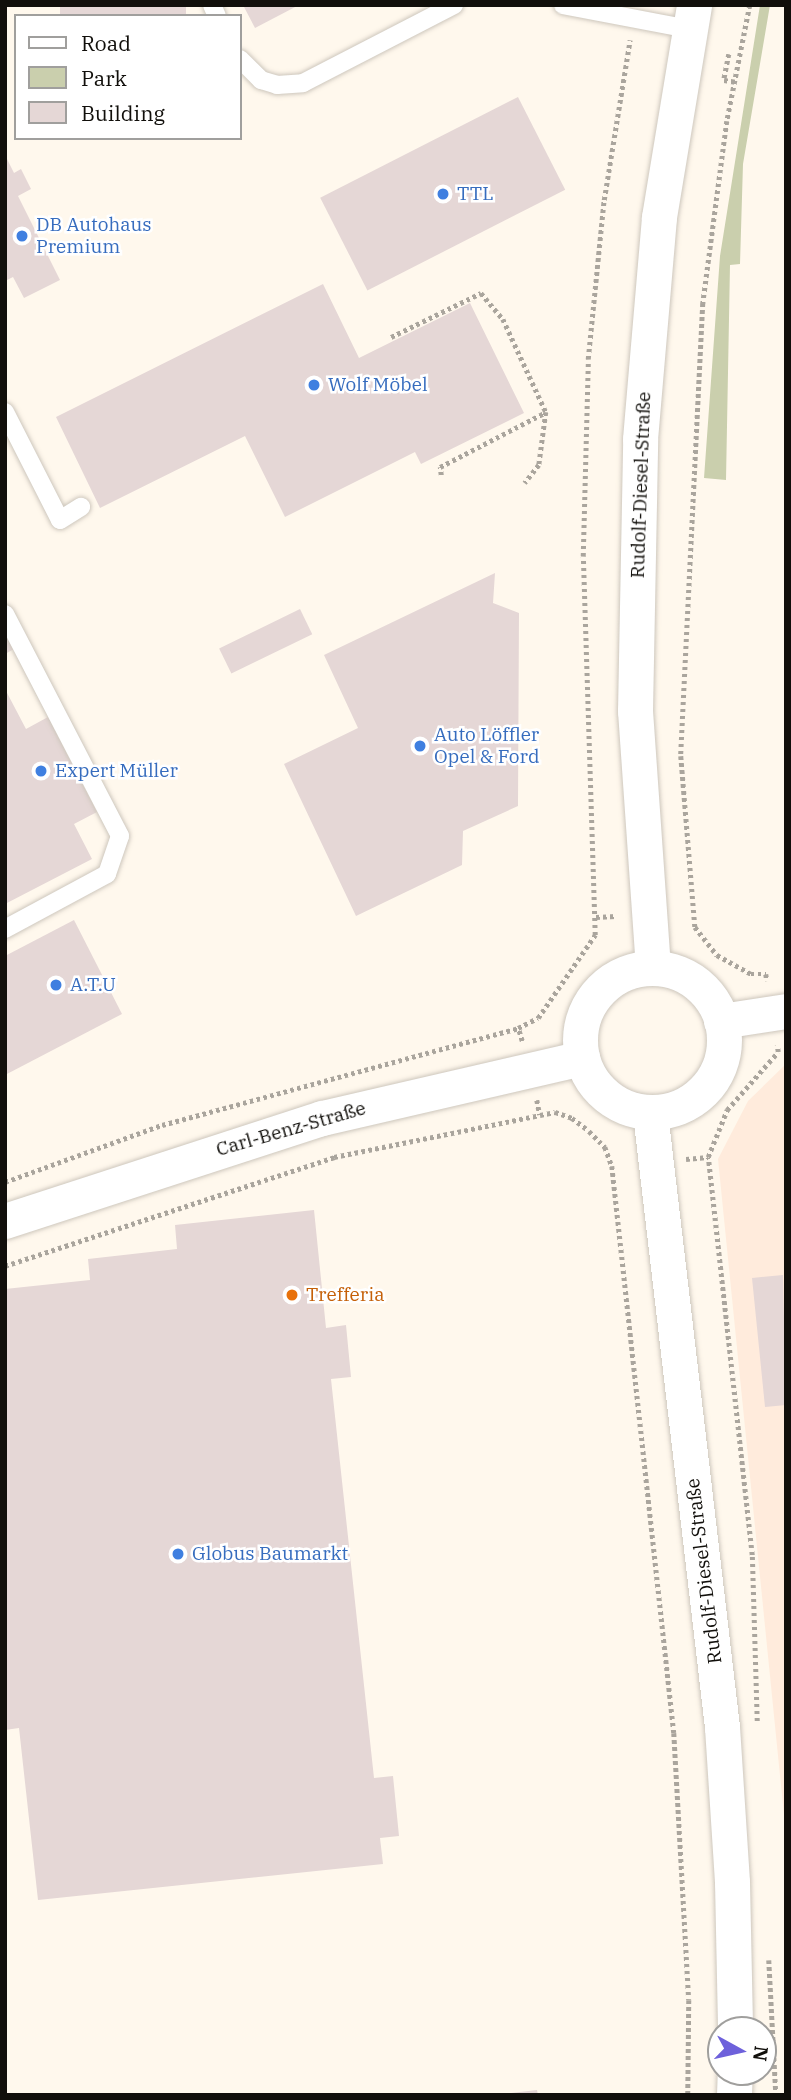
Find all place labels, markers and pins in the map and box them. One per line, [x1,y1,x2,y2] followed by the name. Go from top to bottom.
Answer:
[457,183,493,205] place label: TTL
[435,186,451,202] marker: TTL
[36,214,152,258] place label: DB Autohaus Premium
[14,228,30,244] marker: DB Autohaus Premium
[328,374,428,396] place label: Wolf Möbel
[306,377,322,393] marker: Wolf Möbel
[434,724,539,768] place label: Auto Löffler Opel & Ford
[412,738,428,754] marker: Auto Löffler Opel & Ford
[55,760,178,782] place label: Expert Müller
[33,763,49,779] marker: Expert Müller
[70,974,116,996] place label: A.T.U
[48,977,64,993] marker: A.T.U
[306,1284,385,1306] place label: Trefferia
[284,1287,300,1303] marker: Trefferia
[192,1543,348,1565] place label: Globus Baumarkt
[170,1546,186,1562] marker: Globus Baumarkt

